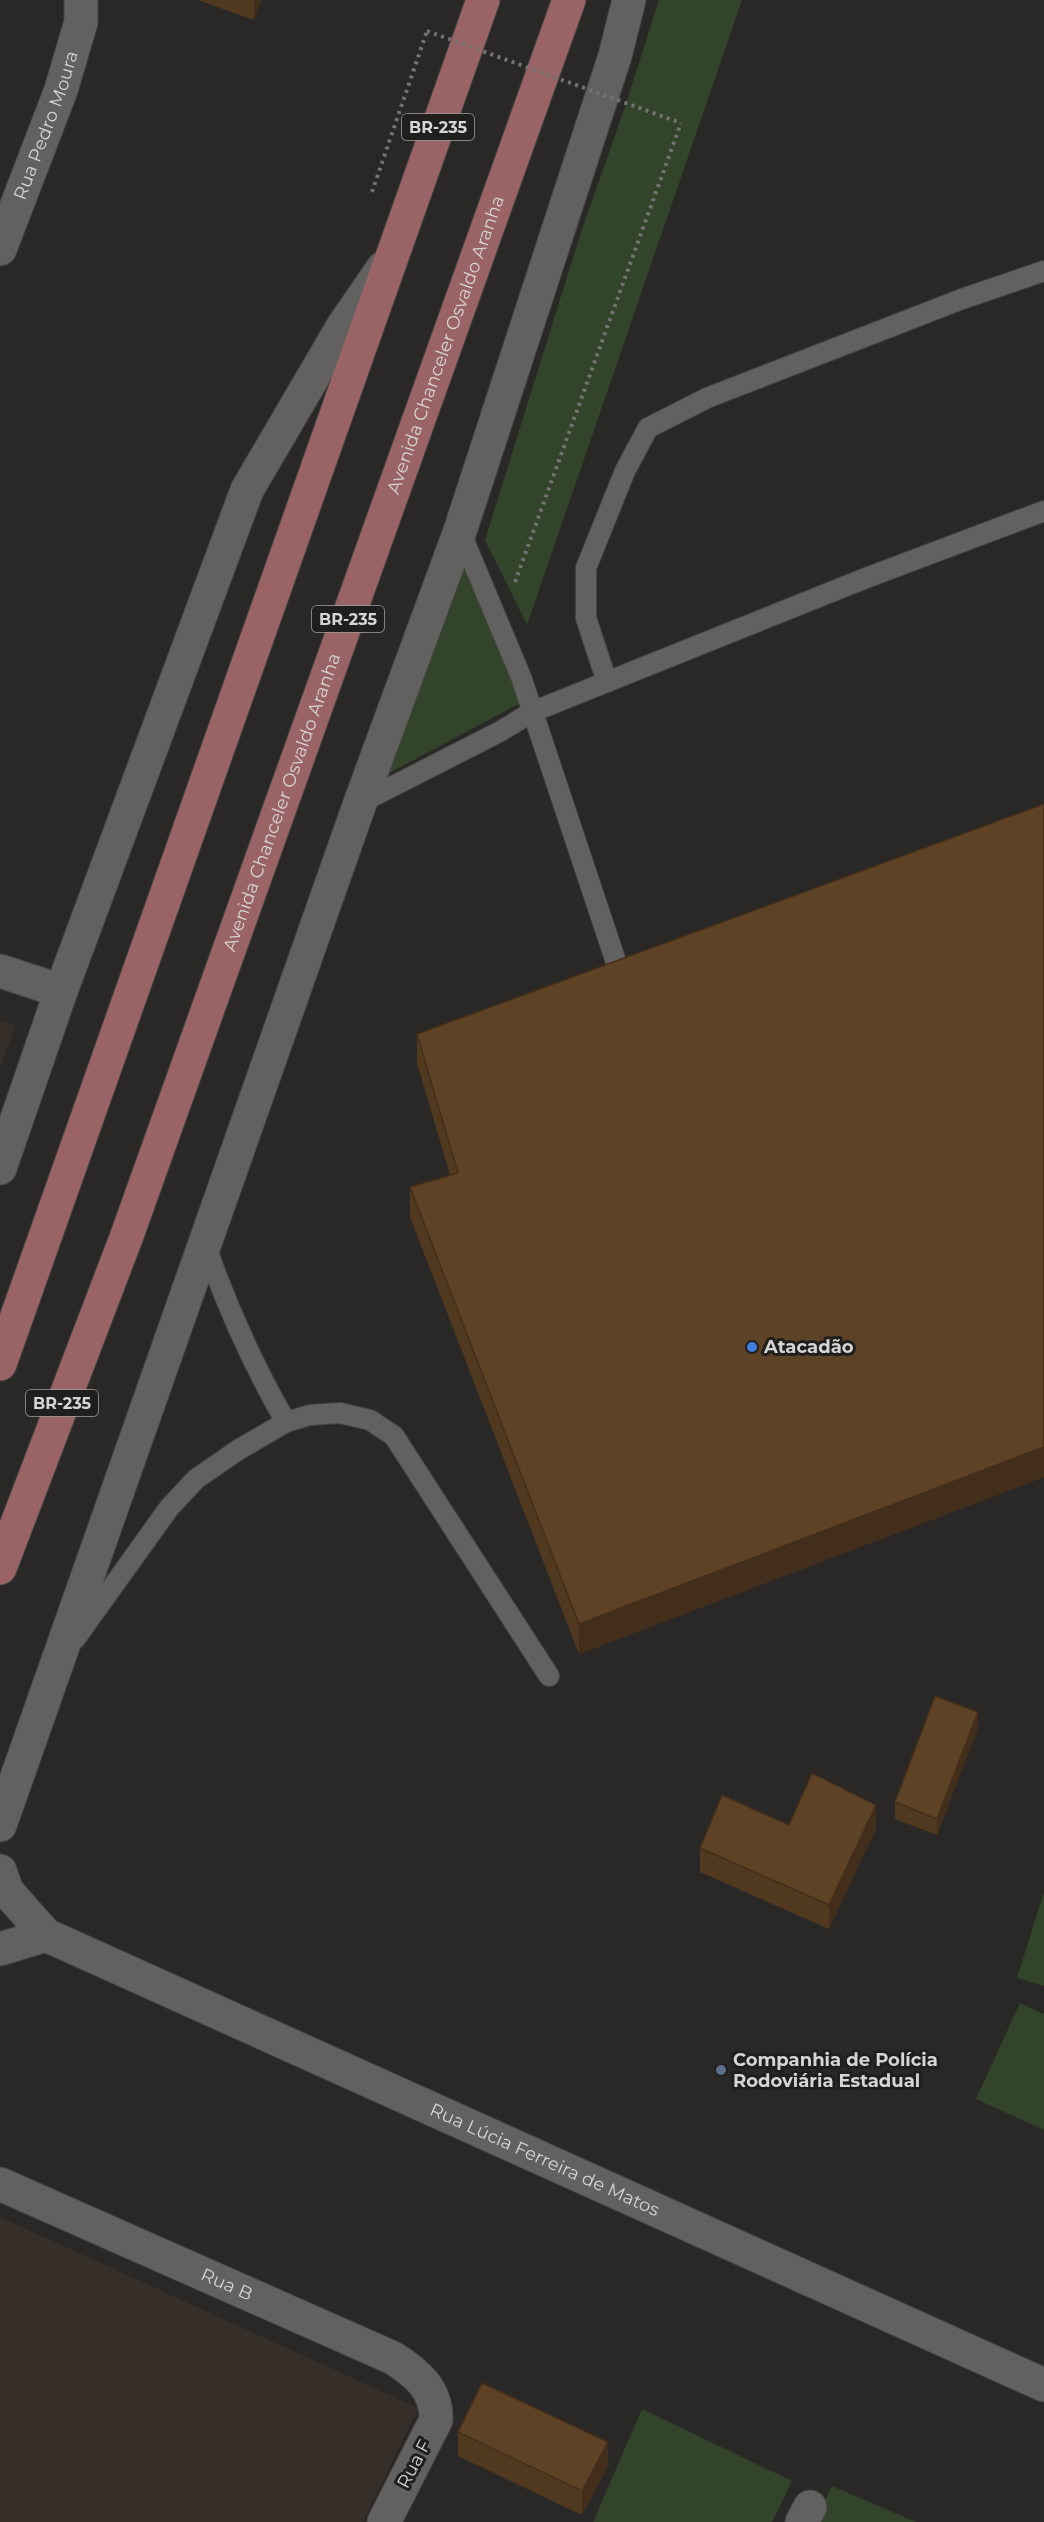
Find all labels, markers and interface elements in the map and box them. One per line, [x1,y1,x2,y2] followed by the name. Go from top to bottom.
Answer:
[9,48,83,203] street label: Rua Pedro Moura
[402,114,474,140] road number: BR-235
[382,192,509,497] street label: Avenida Chanceler Osvaldo Aranha
[312,606,384,632] road number: BR-235
[218,650,345,955] street label: Avenida Chanceler Osvaldo Aranha
[763,1336,854,1358] place label: Atacadão
[745,1340,759,1354] marker: Atacadão
[26,1390,98,1416] road number: BR-235
[733,2049,938,2092] place label: Companhia de Polícia Rodoviária Estadual
[714,2063,728,2077] marker: Companhia de Polícia Rodoviária Estadual
[426,2099,663,2221] street label: Rua Lúcia Ferreira de Matos
[198,2263,256,2305] street label: Rua B
[392,2436,436,2492] street label: Rua F

